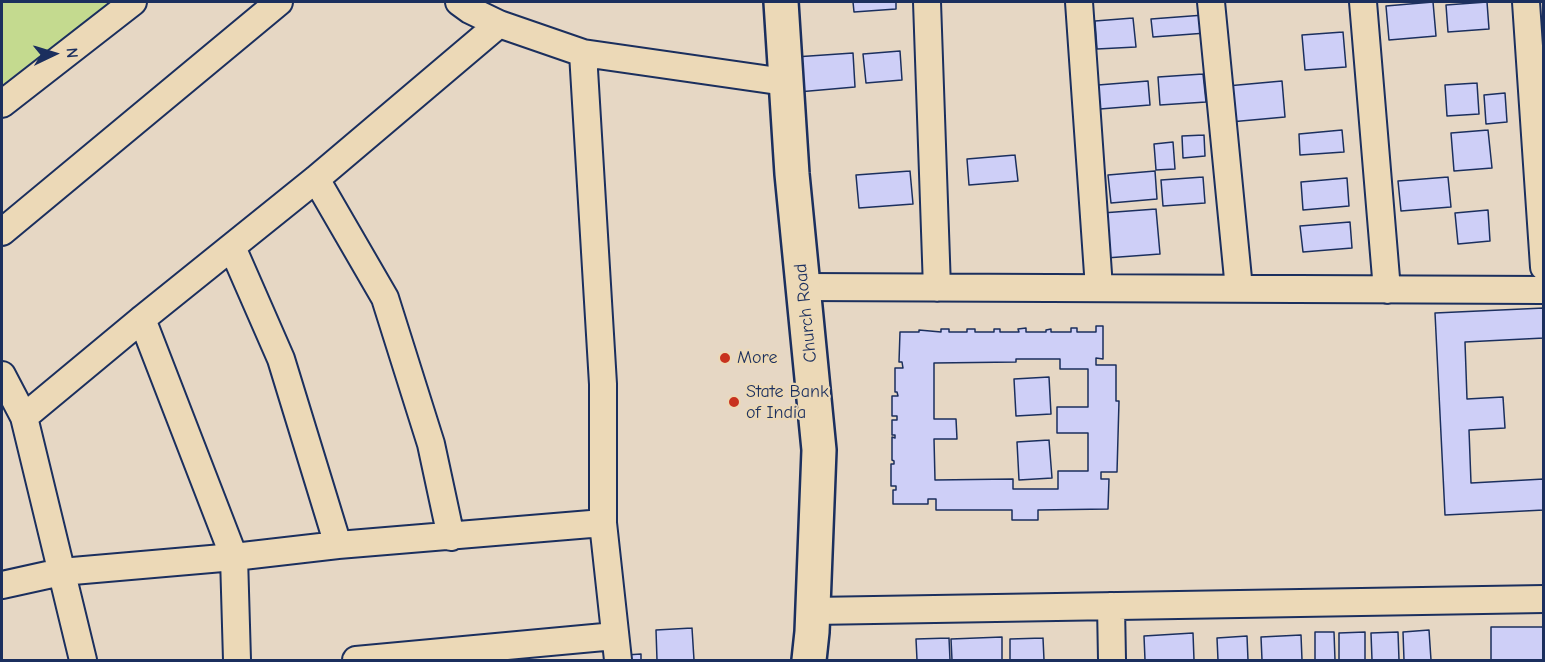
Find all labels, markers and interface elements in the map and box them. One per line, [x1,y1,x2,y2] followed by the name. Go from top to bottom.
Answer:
[24,24,84,84] north arrow
[63,47,81,59] text: N
[790,262,822,364] street label: Church Road
[737,347,777,369] place label: More
[718,351,732,365] marker: More
[746,381,829,424] place label: State Bank of India
[727,395,741,409] marker: State Bank of India

